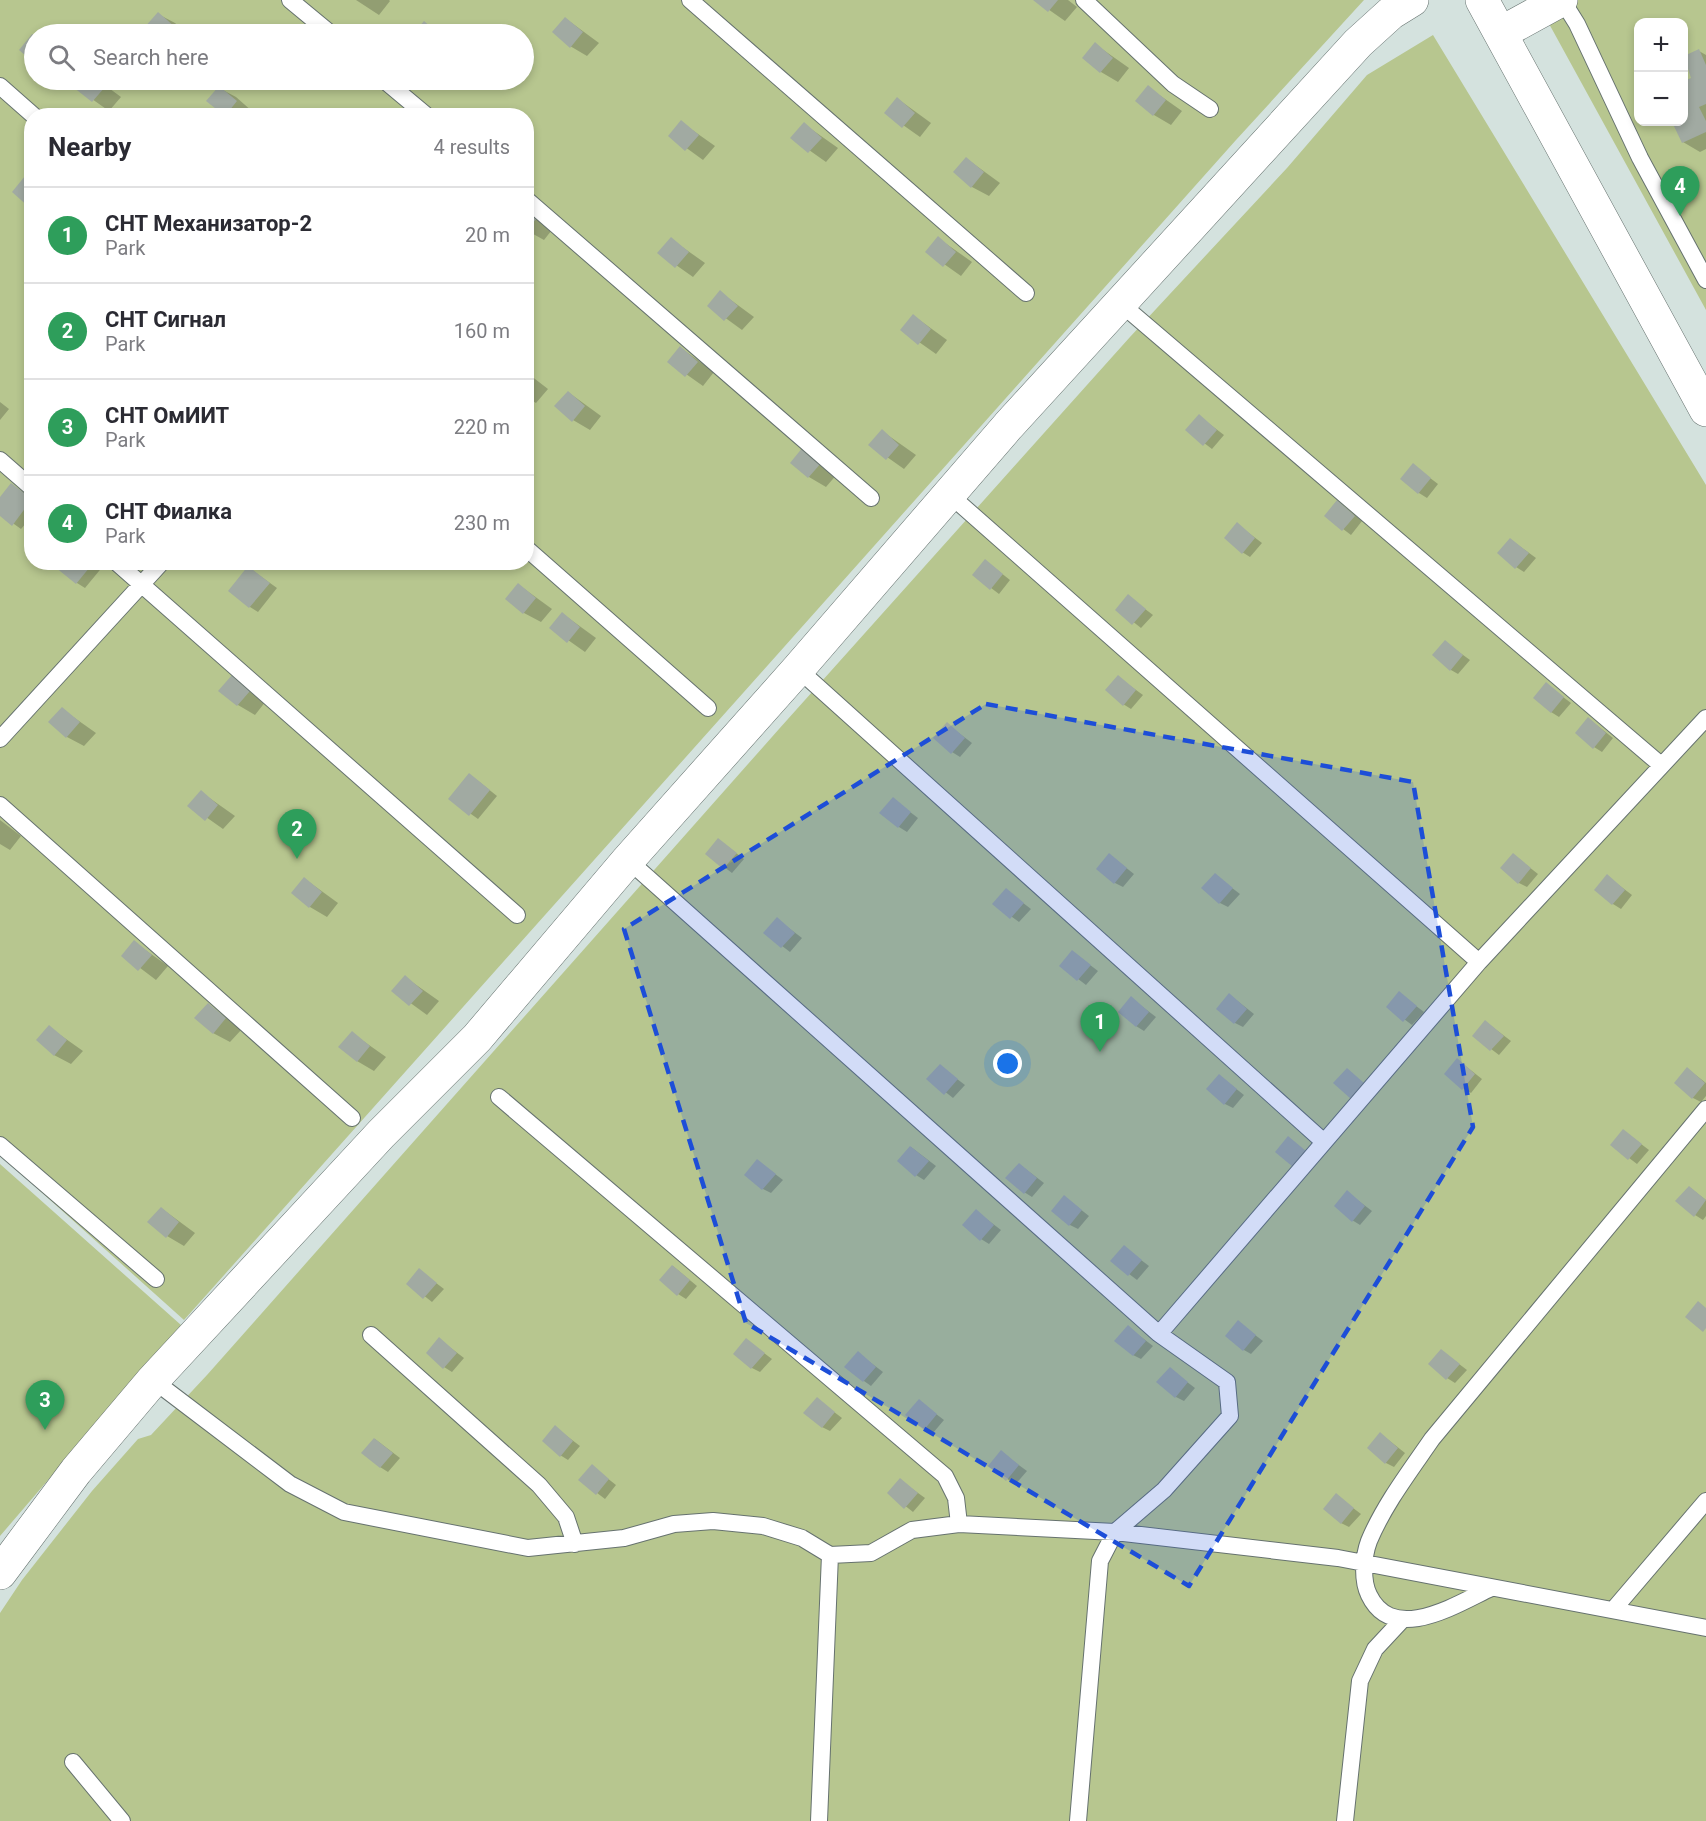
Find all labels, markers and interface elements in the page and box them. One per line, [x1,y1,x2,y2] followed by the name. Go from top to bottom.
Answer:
[1634,18,1688,126] map controls
[1634,18,1688,72] button: +
[24,24,534,90] search box
[45,41,78,74] icon: search
[93,45,209,70] text: Search here
[1634,72,1688,126] button: −
[48,132,131,162] text: Nearby
[434,135,510,159] text: 4 results
[1660,166,1700,216] pin: 4
[105,211,312,236] text: СНТ Механизатор-2
[62,223,73,247] text: 1
[465,223,510,247] text: 20 m
[105,236,145,260] text: Park
[105,307,226,332] text: СНТ Сигнал
[62,319,73,343] text: 2
[454,319,510,343] text: 160 m
[105,332,145,356] text: Park
[105,403,229,428] text: СНТ ОмИИТ
[62,415,73,439] text: 3
[454,415,510,439] text: 220 m
[105,428,145,452] text: Park
[105,499,232,524] text: СНТ Фиалка
[62,511,73,535] text: 4
[454,511,510,535] text: 230 m
[105,524,145,548] text: Park
[278,810,316,859] pin: 2
[1080,1002,1120,1052] pin: 1
[993,1049,1022,1078] your location
[26,1380,64,1430] pin: 3

